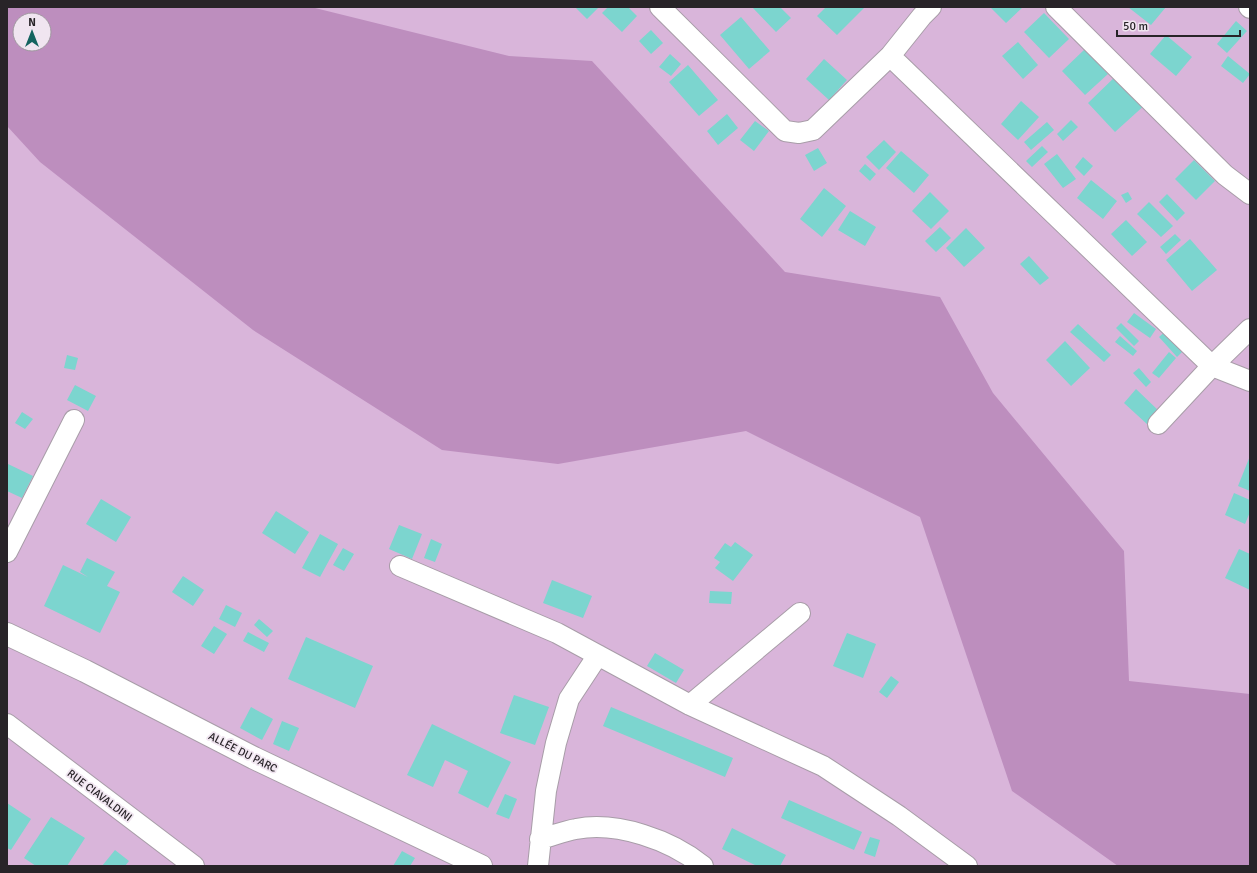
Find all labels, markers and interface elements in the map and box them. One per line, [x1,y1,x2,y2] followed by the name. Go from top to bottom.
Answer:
[12,12,52,52] north arrow
[1117,12,1240,38] scale bar
[28,16,36,29] text: N
[1123,19,1148,34] text: 50 m
[206,729,280,775] street label: ALLÉE DU PARC
[65,767,135,824] street label: RUE CIAVALDINI

